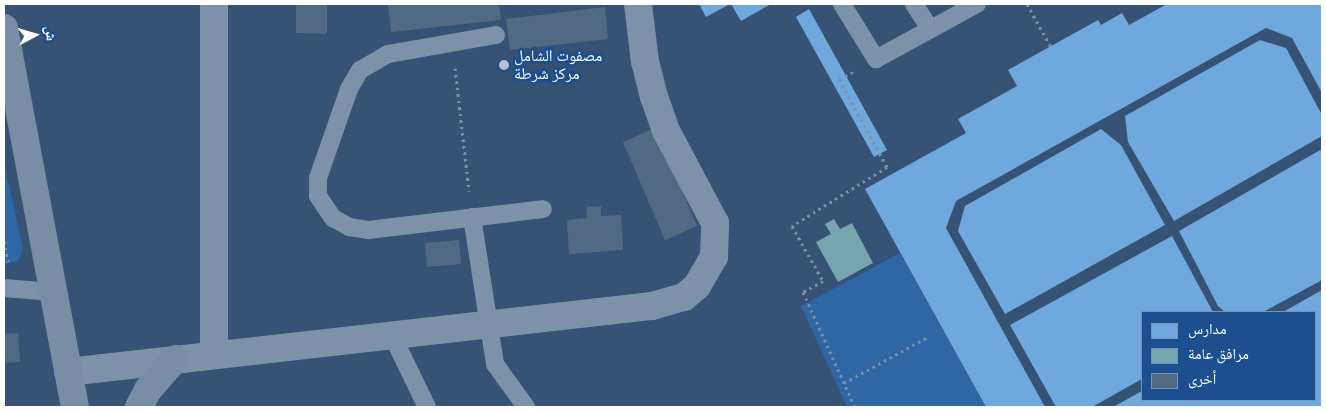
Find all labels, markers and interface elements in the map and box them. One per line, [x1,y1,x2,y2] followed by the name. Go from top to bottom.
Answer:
[10,10,60,60] north arrow
[41,25,60,42] text: ش
[514,46,602,84] place label: مصفوت الشامل مركز شرطة
[498,59,510,71] marker: مصفوت الشامل مركز شرطة
[1141,311,1316,401] legend
[1188,320,1227,338] text: مدارس
[1188,345,1249,363] text: مرافق عامة
[1188,370,1216,388] text: أخرى

